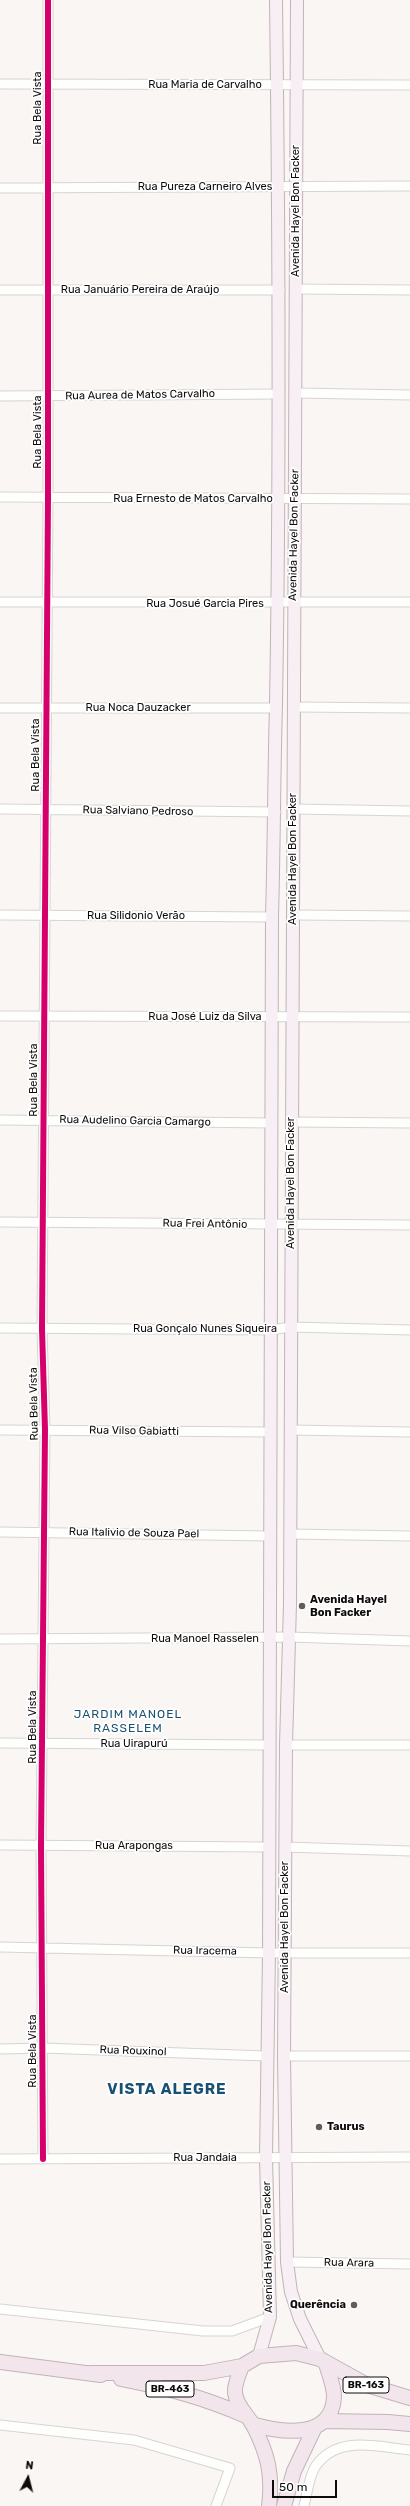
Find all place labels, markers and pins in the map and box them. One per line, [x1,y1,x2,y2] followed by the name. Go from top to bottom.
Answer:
[310,1593,387,1619] place label: Avenida Hayel Bon Facker
[297,1601,307,1611] marker: Avenida Hayel Bon Facker
[327,2120,365,2134] place label: Taurus
[314,2122,324,2132] marker: Taurus
[290,2298,346,2312] place label: Querência
[349,2300,359,2310] marker: Querência

